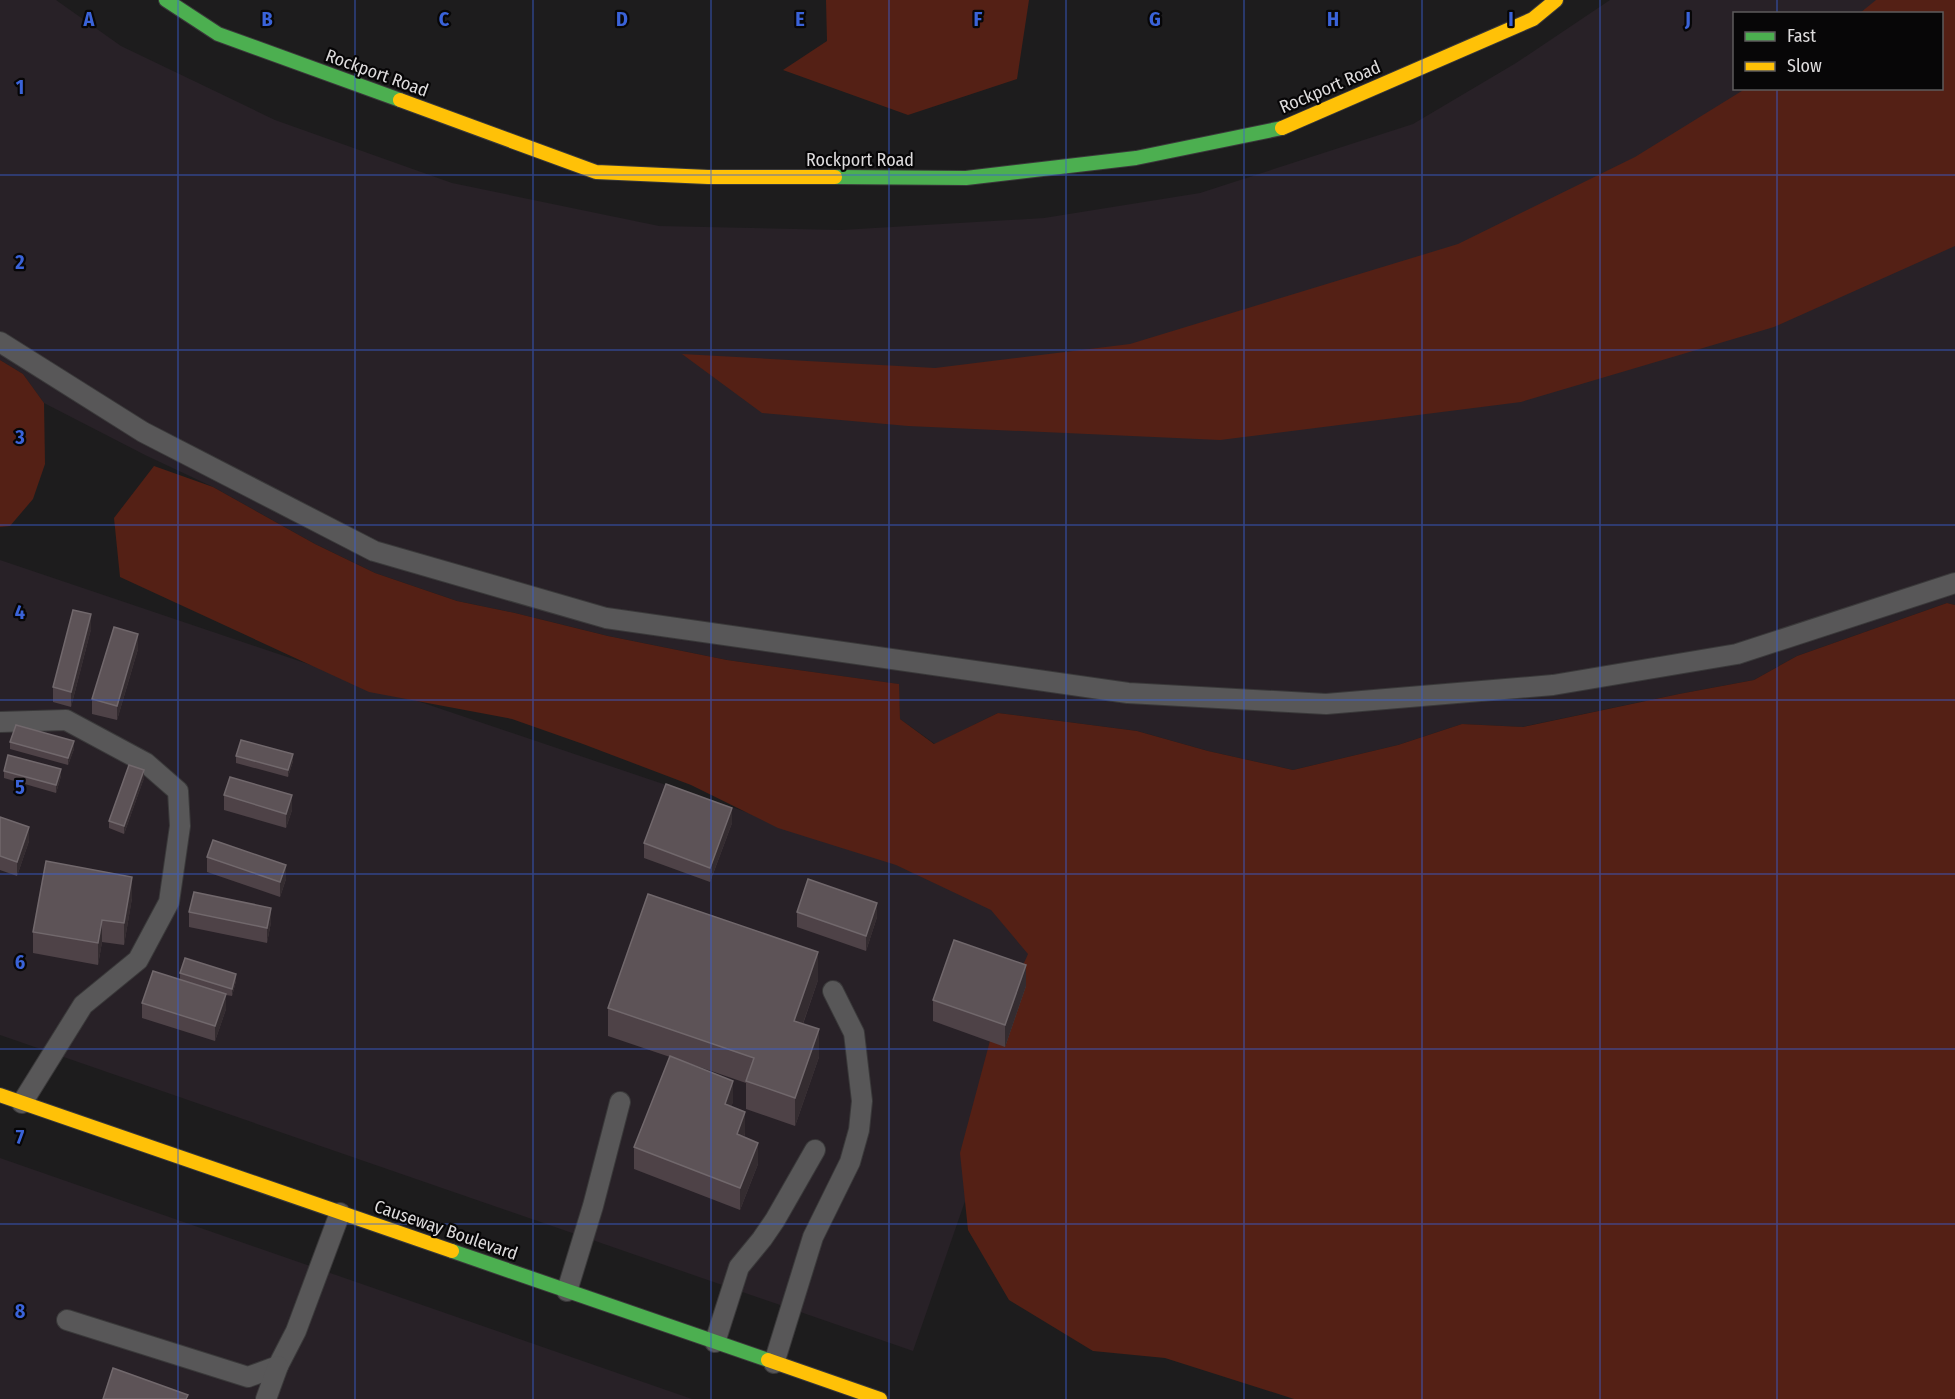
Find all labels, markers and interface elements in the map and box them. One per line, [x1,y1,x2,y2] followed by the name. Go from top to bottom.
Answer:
[83,7,96,31] text: A
[261,7,273,31] text: B
[439,7,450,31] text: C
[616,7,628,31] text: D
[795,7,805,31] text: E
[974,7,983,31] text: F
[1149,7,1161,31] text: G
[1327,7,1339,31] text: H
[1508,7,1514,31] text: I
[1684,7,1691,31] text: J
[1733,12,1943,90] legend
[1787,25,1816,47] text: Fast
[323,44,431,102] street label: Rockport Road
[1787,55,1822,77] text: Slow
[1276,56,1384,118] street label: Rockport Road
[16,75,24,99] text: 1
[806,149,914,171] street label: Rockport Road
[14,250,25,274] text: 2
[14,425,25,449] text: 3
[15,600,25,624] text: 4
[15,775,25,799] text: 5
[15,950,25,974] text: 6
[16,1125,25,1149] text: 7
[371,1195,521,1265] street label: Causeway Boulevard
[15,1299,26,1323] text: 8

